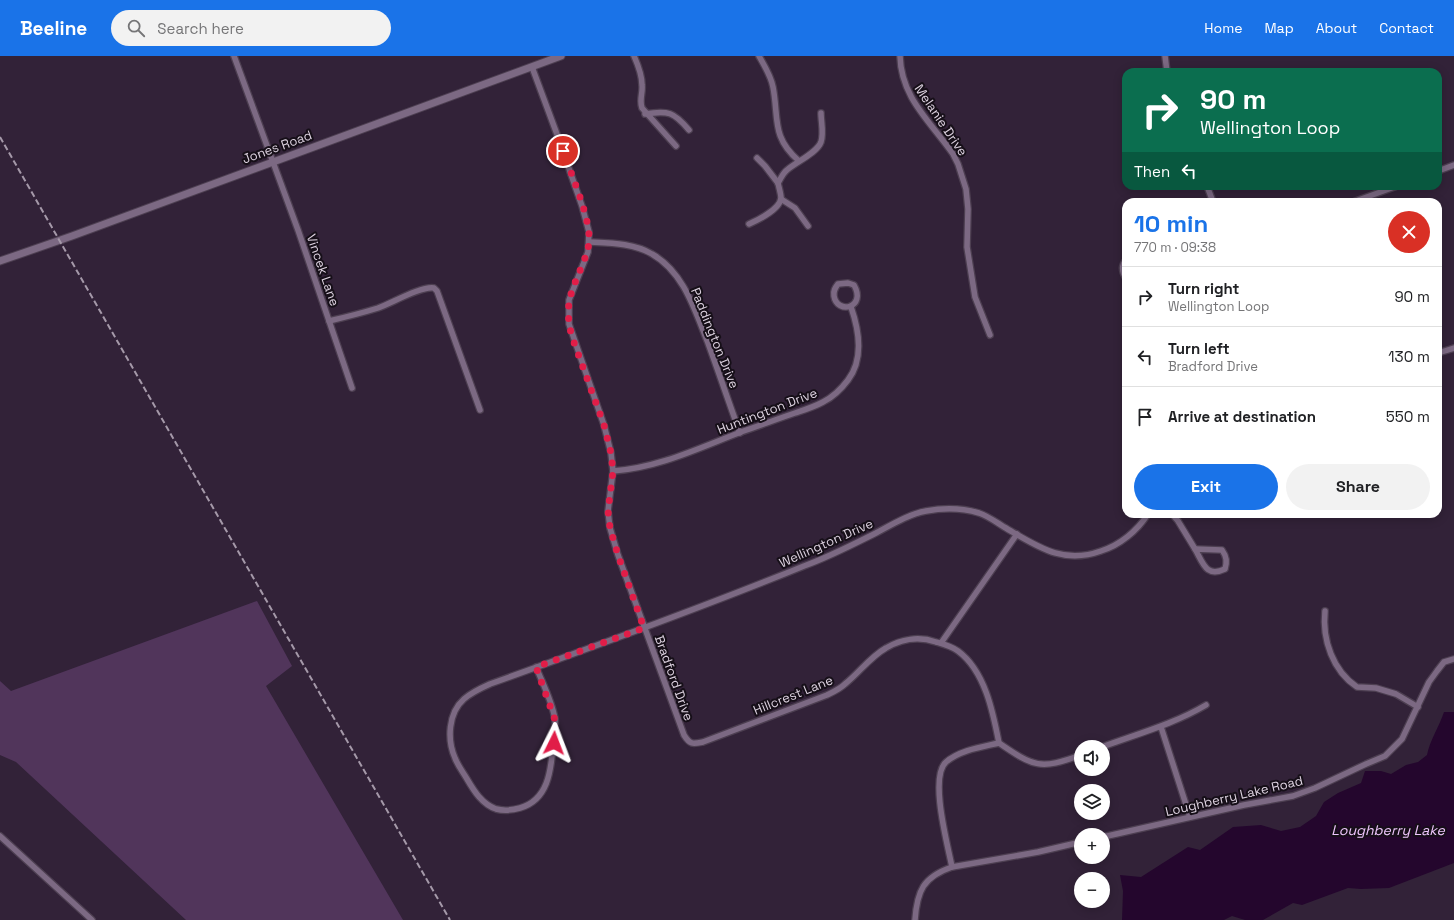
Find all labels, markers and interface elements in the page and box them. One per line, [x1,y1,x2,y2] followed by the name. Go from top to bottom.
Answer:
[111,10,391,46] search box
[20,16,87,41] text: Beeline
[125,17,147,39] icon: search
[157,19,244,38] text: Search here
[1204,19,1242,37] text: Home
[1264,19,1294,37] text: Map
[1316,19,1357,37] text: About
[1379,19,1434,37] text: Contact
[911,81,971,159] street label: Melanie Drive
[1200,81,1266,117] text: 90 m
[1134,84,1186,136] icon: right
[1200,116,1340,139] text: Wellington Loop
[240,126,314,168] street label: Jones Road
[546,134,580,168] pin
[552,140,574,162] icon: arrive
[1178,160,1200,182] icon: left
[1134,162,1170,181] text: Then
[1134,208,1208,239] text: 10 min
[1388,211,1430,253] button: close
[303,232,343,308] street label: Vincek Lane
[1134,239,1216,256] text: 770 m · 09:38
[1168,279,1239,298] text: Turn right
[687,285,743,391] street label: Paddington Drive
[1134,286,1156,308] icon: right
[1394,287,1430,306] text: 90 m
[1168,298,1269,315] text: Wellington Loop
[1168,339,1230,358] text: Turn left
[1134,346,1156,368] icon: left
[1388,347,1430,366] text: 130 m
[1168,358,1258,375] text: Bradford Drive
[714,384,820,438] street label: Huntington Drive
[1134,406,1156,428] icon: arrive
[1168,407,1316,426] text: Arrive at destination
[1386,407,1430,426] text: 550 m
[1134,464,1278,510] button: Exit
[1286,464,1430,510] button: Share
[776,515,876,571] street label: Wellington Drive
[651,633,697,723] street label: Bradford Drive
[751,671,835,719] street label: Hillcrest Lane
[533,722,575,764] position arrow
[1074,740,1110,908] map controls
[1074,740,1110,776] button: sound
[1164,772,1304,820] street label: Loughberry Lake Road
[1074,784,1110,820] button: layers
[1331,821,1445,839] water label: Loughberry Lake
[1074,828,1110,864] button: +
[1074,872,1110,908] button: −

